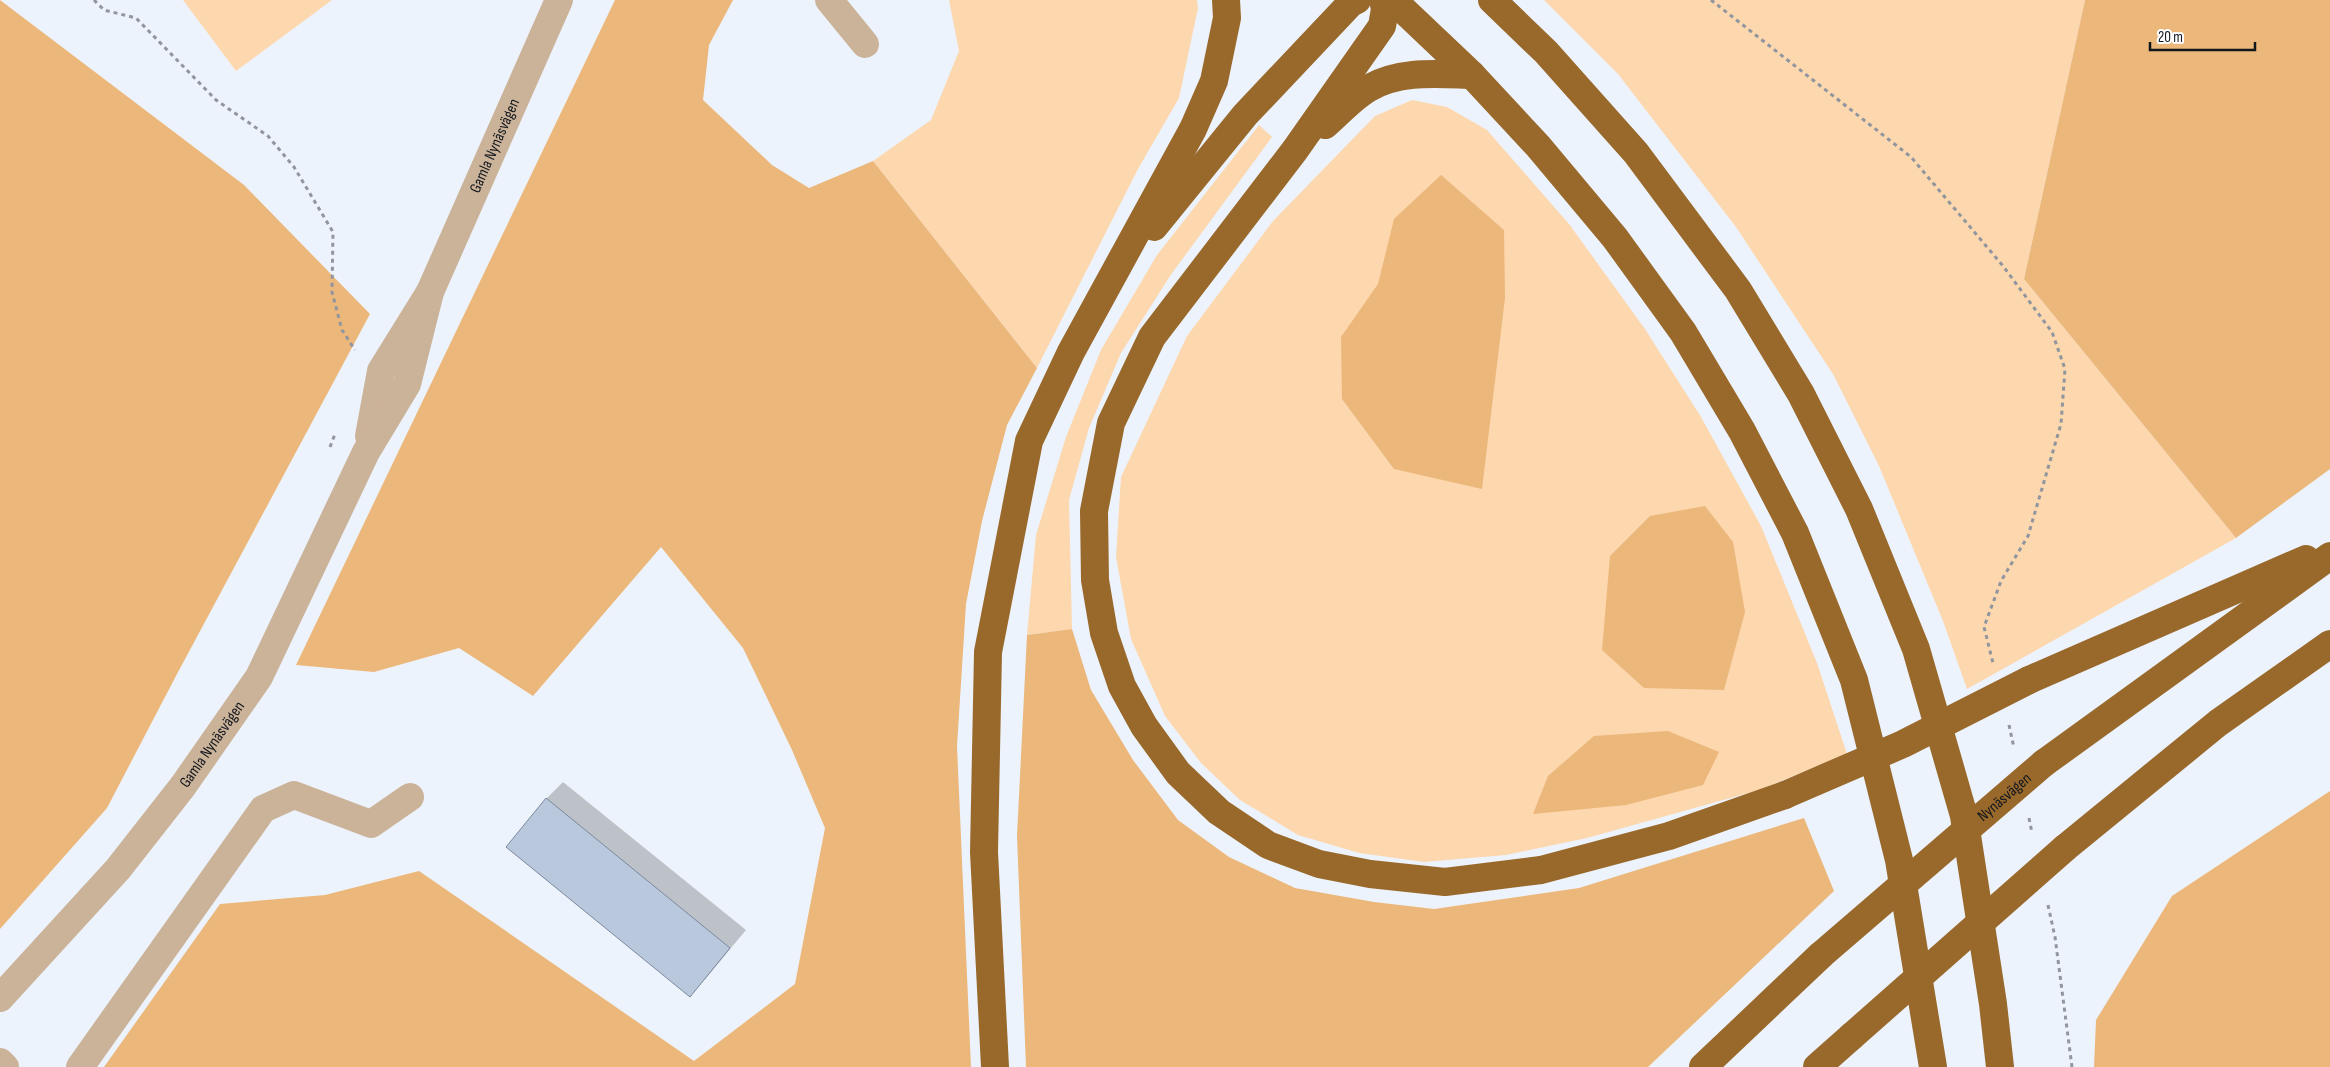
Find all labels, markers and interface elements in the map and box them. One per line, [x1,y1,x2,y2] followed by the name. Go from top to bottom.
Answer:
[2150,20,2255,52] scale bar
[2158,28,2183,47] text: 20 m
[466,96,524,196] street label: Gamla Nynäsvägen
[175,698,249,791] street label: Gamla Nynäsvägen
[1974,769,2035,825] street label: Nynäsvägen

